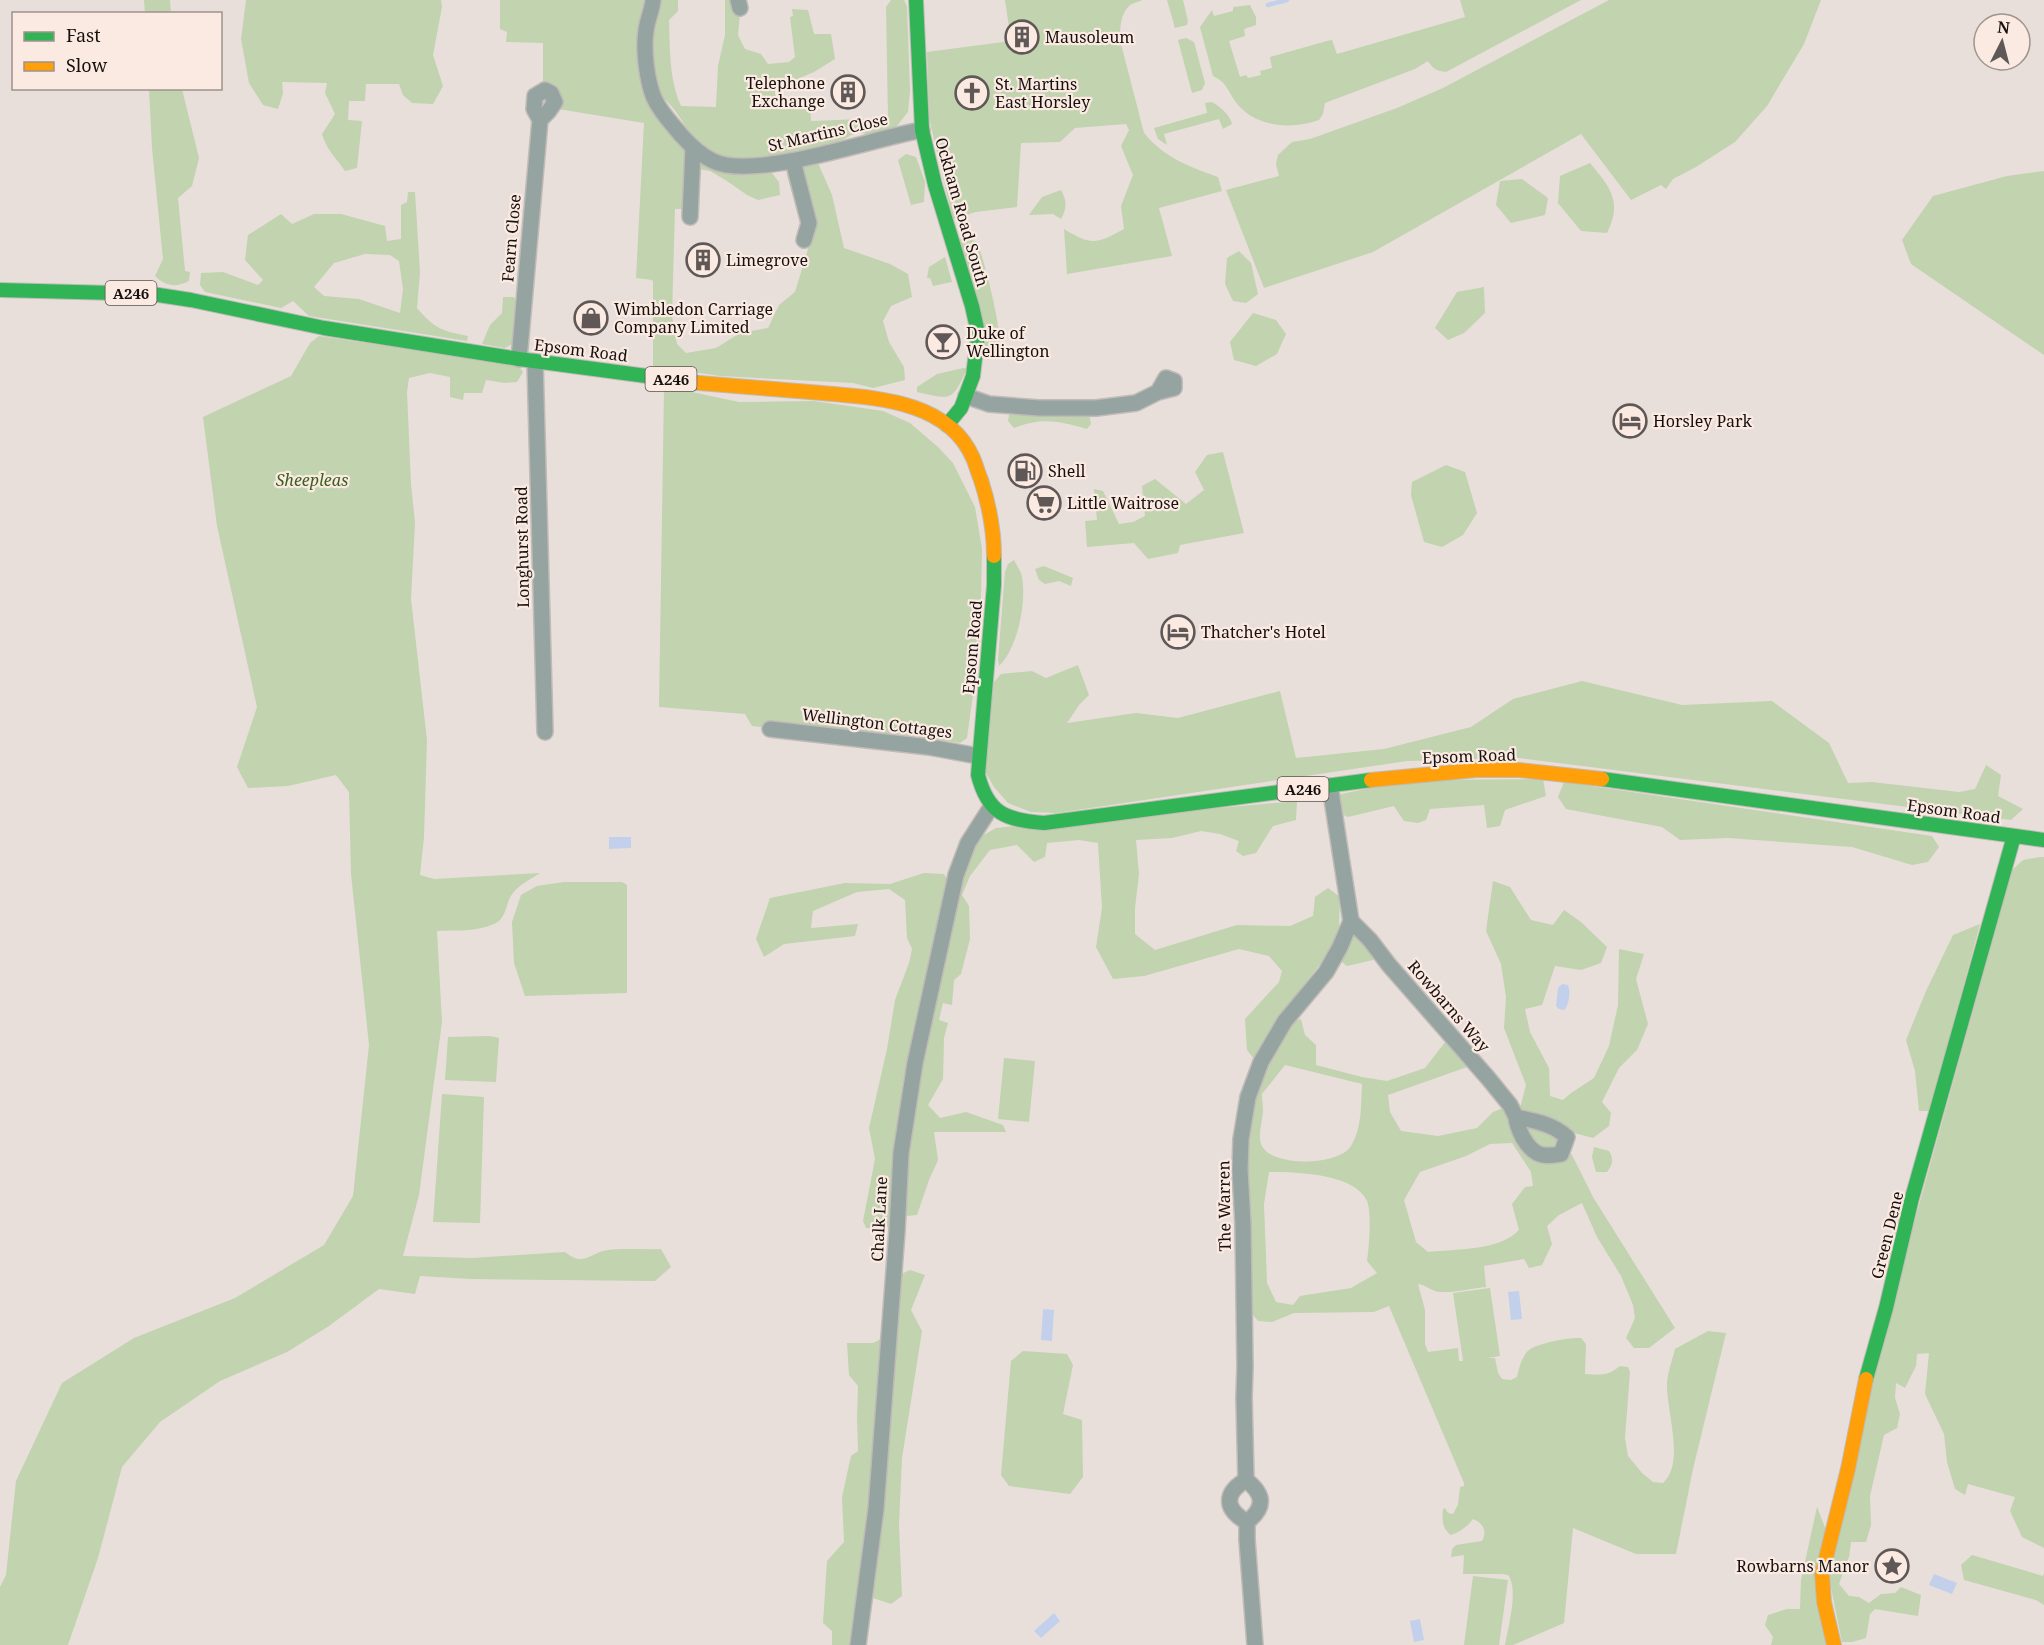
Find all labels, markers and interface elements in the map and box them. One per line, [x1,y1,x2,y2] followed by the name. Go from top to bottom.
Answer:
[12,12,222,90] legend
[1972,12,2032,72] north arrow
[1996,15,2011,39] text: N
[1004,19,1040,55] building icon: Mausoleum
[66,23,101,47] text: Fast
[1045,26,1134,48] place label: Mausoleum
[66,53,108,77] text: Slow
[746,72,825,112] place label: Telephone Exchange
[995,73,1091,113] place label: St. Martins East Horsley
[830,74,866,110] building icon: Telephone Exchange
[954,75,990,111] church icon: St. Martins East Horsley
[766,108,890,156] street label: St Martins Close
[930,135,994,289] street label: Ockham Road South
[496,193,526,283] street label: Fearn Close
[685,242,721,278] building icon: Limegrove
[726,249,808,271] place label: Limegrove
[106,281,156,305] road number: A246
[614,298,773,338] place label: Wimbledon Carriage Company Limited
[573,300,609,336] shop icon: Wimbledon Carriage Company Limited
[966,322,1050,362] place label: Duke of Wellington
[925,324,961,360] bar icon: Duke of Wellington
[533,333,629,367] street label: Epsom Road
[646,367,696,391] road number: A246
[1612,403,1648,439] hotel icon: Horsley Park
[1653,410,1753,432] place label: Horsley Park
[1007,453,1043,489] fuel station icon: Shell
[1048,460,1085,482] place label: Shell
[276,469,348,491] park label: Sheepleas
[1026,485,1062,521] supermarket icon: Little Waitrose
[510,486,534,608] street label: Longhurst Road
[1067,492,1179,514] place label: Little Waitrose
[957,599,987,695] street label: Epsom Road
[1160,614,1196,650] hotel icon: Thatcher's Hotel
[1201,621,1326,643] place label: Thatcher's Hotel
[801,703,953,743] street label: Wellington Cottages
[1422,743,1517,769] street label: Epsom Road
[1278,777,1328,801] road number: A246
[1906,794,2002,828] street label: Epsom Road
[1403,955,1496,1057] street label: Rowbarns Way
[1212,1160,1236,1252] street label: The Warren
[866,1176,892,1262] street label: Chalk Lane
[1865,1189,1909,1281] street label: Green Dene
[1874,1548,1910,1584] place icon: Rowbarns Manor
[1736,1555,1869,1577] place label: Rowbarns Manor

